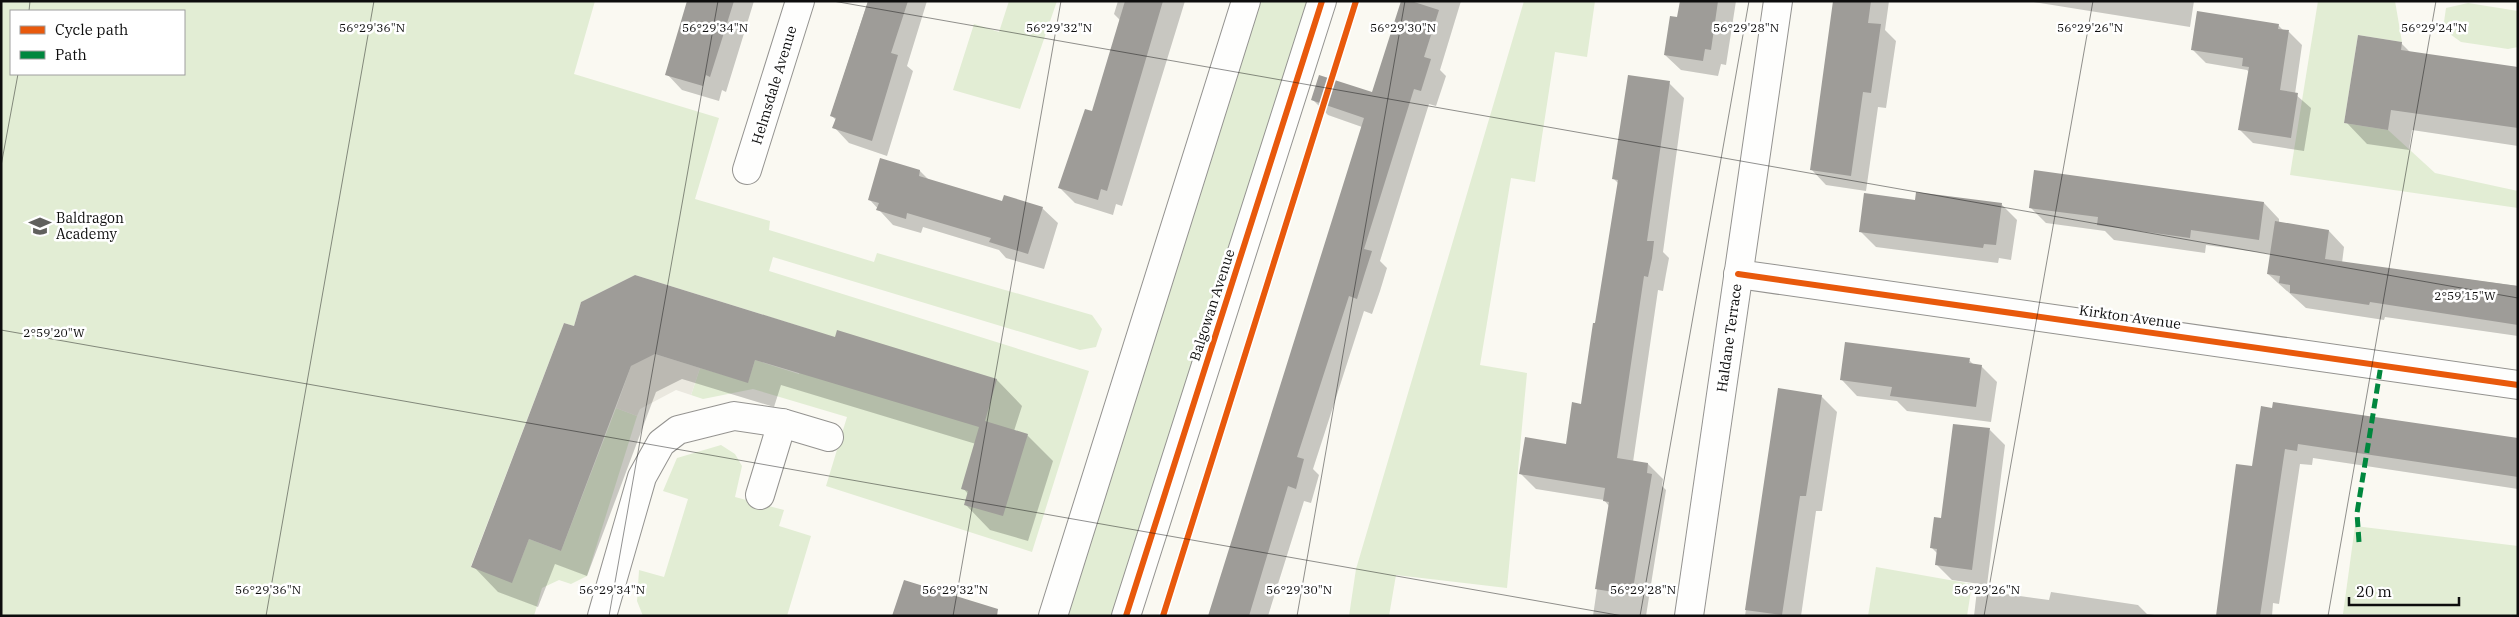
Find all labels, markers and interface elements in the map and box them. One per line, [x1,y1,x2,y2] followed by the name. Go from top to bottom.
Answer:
[10,10,185,75] legend
[55,20,128,39] text: Cycle path
[339,20,405,35] text: 56°29'36"N
[682,20,748,35] text: 56°29'34"N
[1026,20,1092,35] text: 56°29'32"N
[1370,20,1436,35] text: 56°29'30"N
[1713,20,1779,35] text: 56°29'28"N
[2057,20,2123,35] text: 56°29'26"N
[2401,20,2467,35] text: 56°29'24"N
[747,23,801,147] street label: Helmsdale Avenue
[55,45,87,64] text: Path
[56,209,124,243] place label: Baldragon Academy
[27,213,53,239] school or university icon: Baldragon Academy
[1185,247,1239,363] street label: Balgowan Avenue
[1712,283,1746,393] street label: Haldane Terrace
[2434,288,2496,303] text: 2°59'15"W
[2078,301,2182,333] street label: Kirkton Avenue
[23,325,85,340] text: 2°59'20"W
[2349,574,2459,606] scale bar
[235,582,301,597] text: 56°29'36"N
[579,582,645,597] text: 56°29'34"N
[922,582,988,597] text: 56°29'32"N
[1266,582,1332,597] text: 56°29'30"N
[1610,582,1676,597] text: 56°29'28"N
[1954,582,2020,597] text: 56°29'26"N
[2356,582,2392,601] text: 20 m

